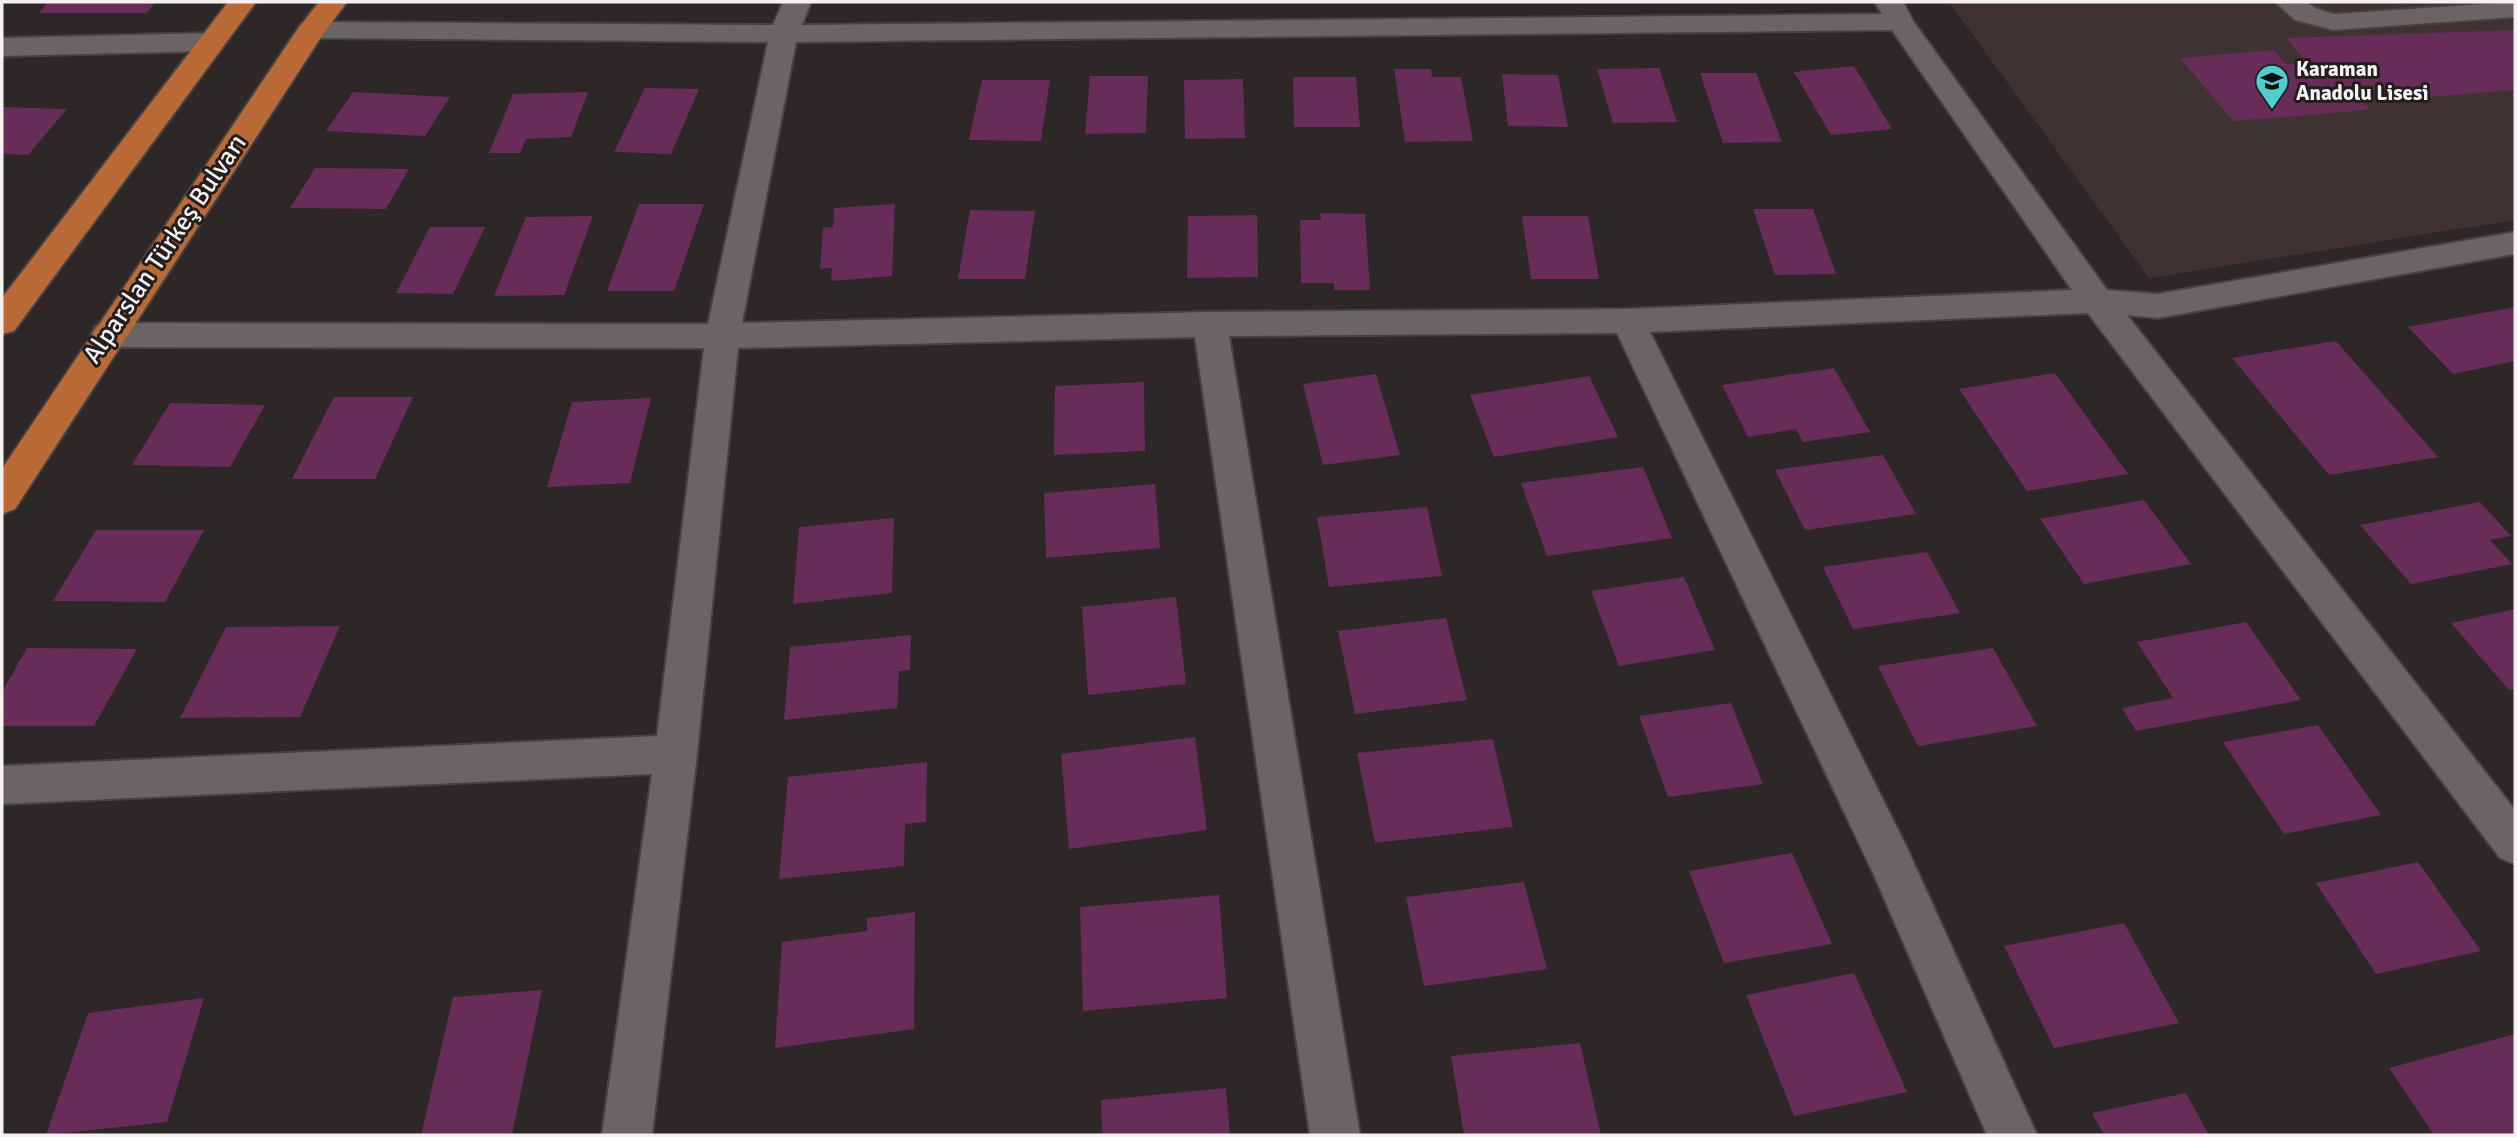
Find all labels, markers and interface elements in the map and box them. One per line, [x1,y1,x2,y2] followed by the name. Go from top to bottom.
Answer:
[2296,56,2429,106] place label: Karaman Anadolu Lisesi
[2253,62,2291,111] school or university icon: Karaman Anadolu Lisesi
[76,128,254,370] street label: Alparslan Türkeş Bulvarı

